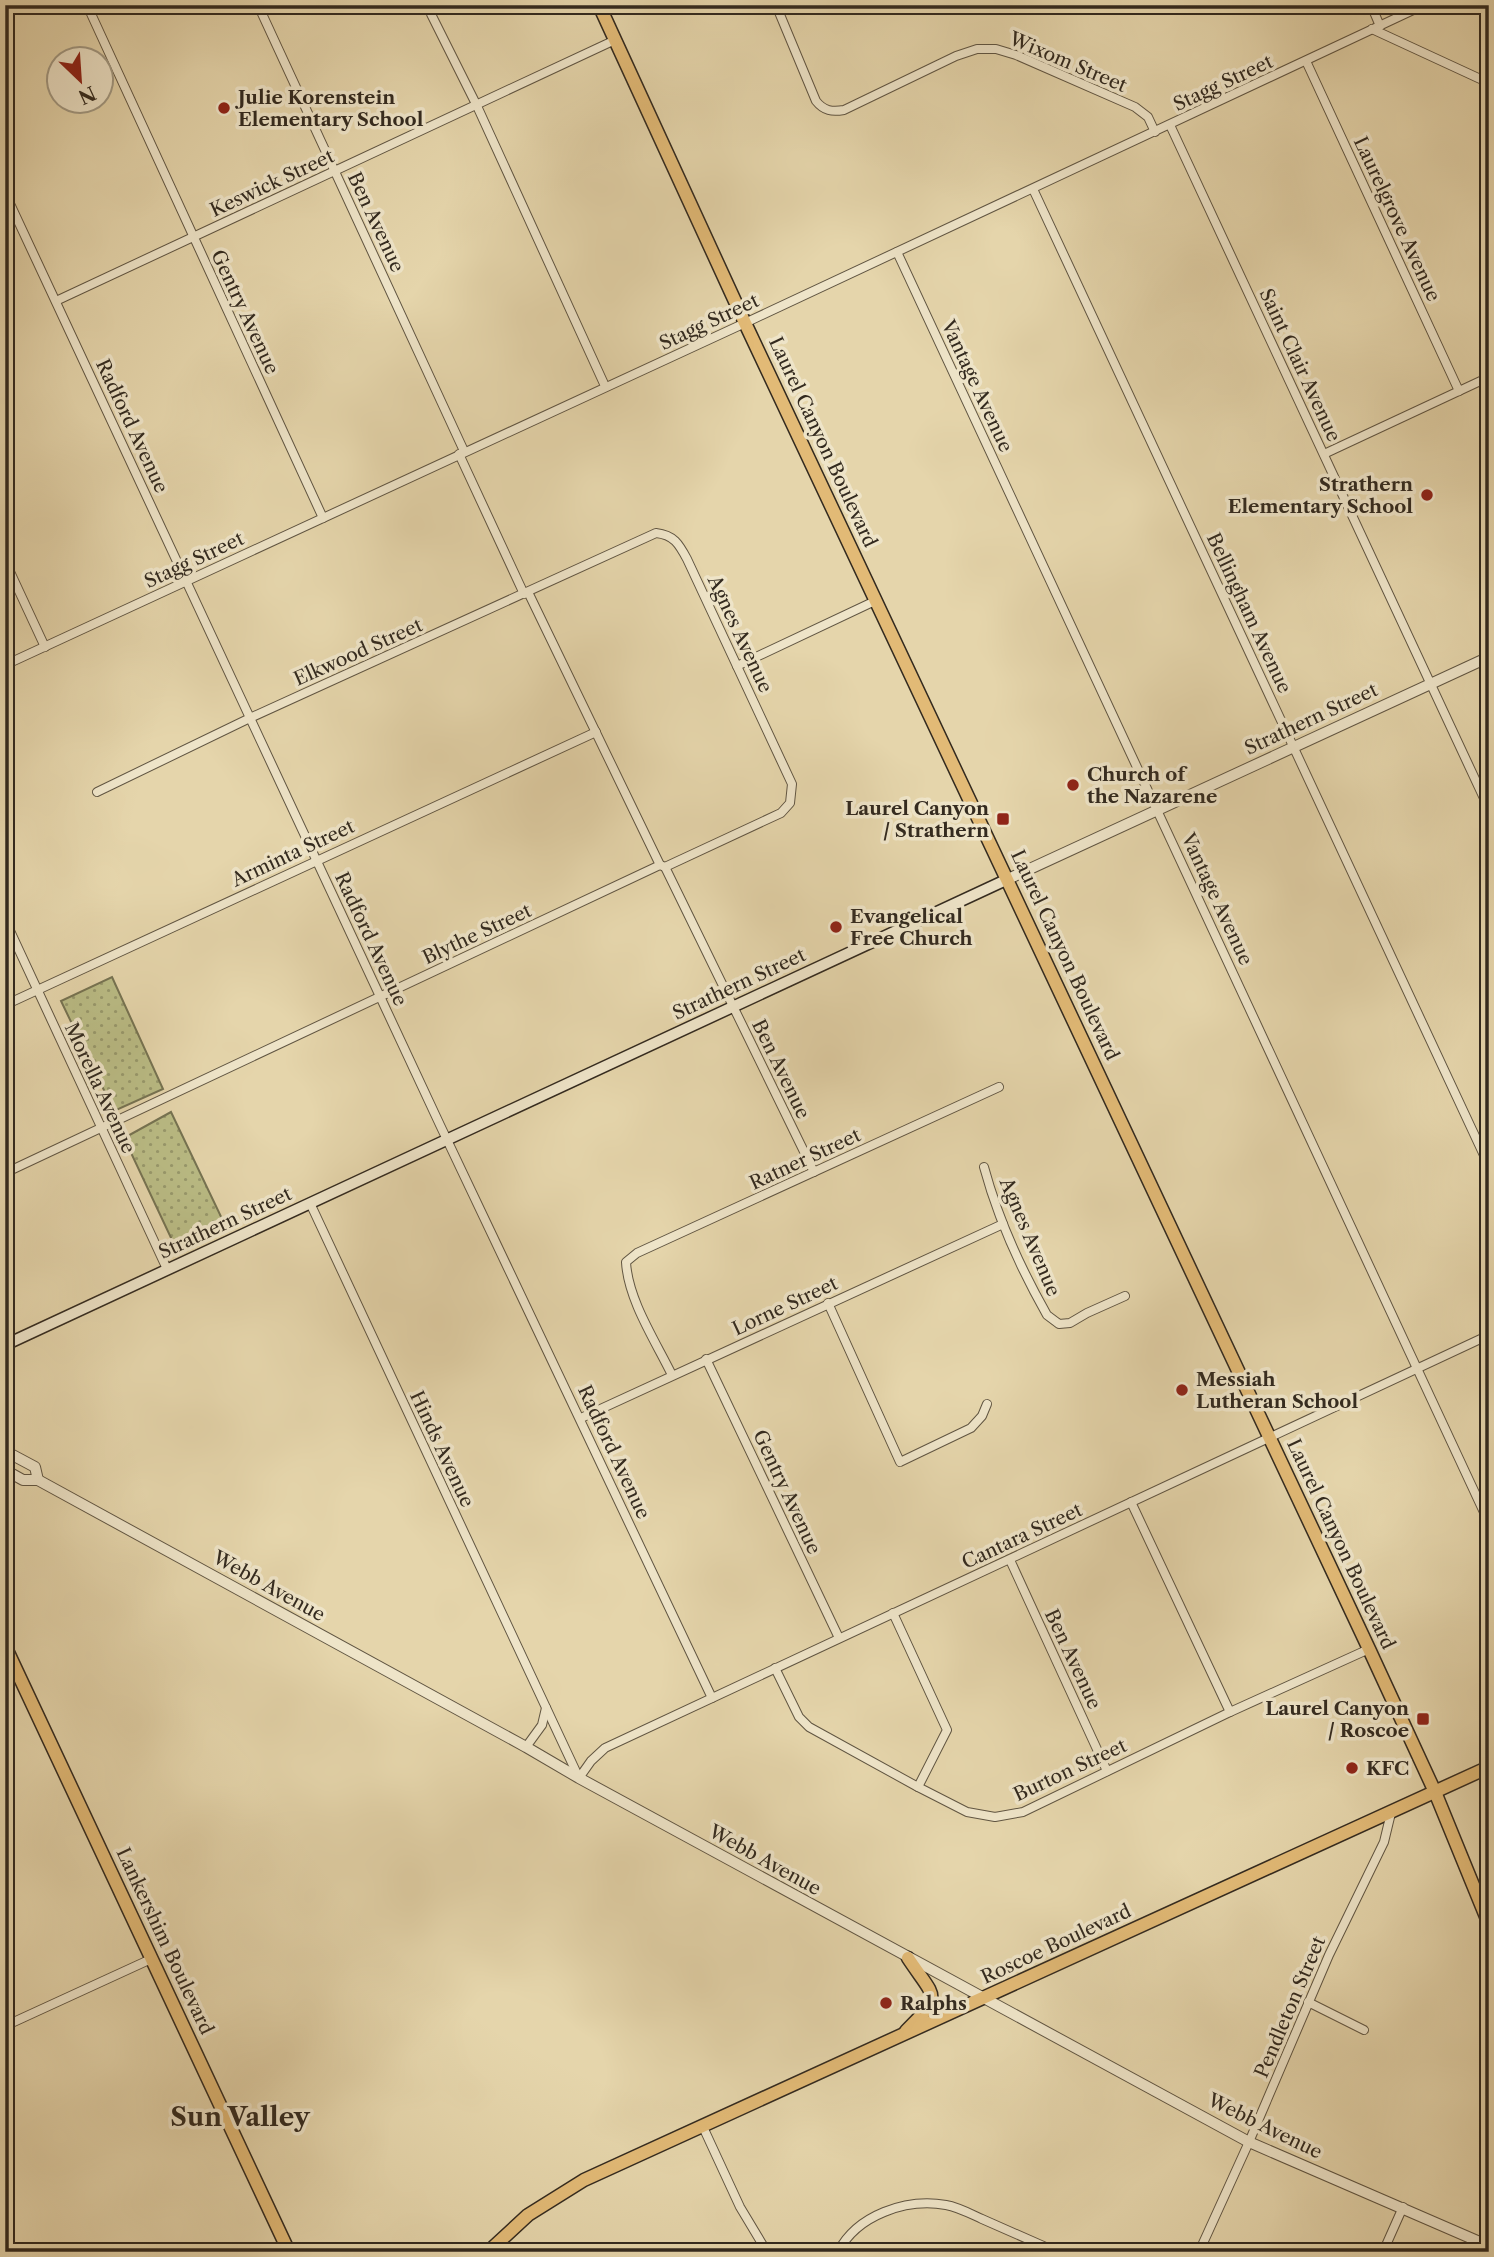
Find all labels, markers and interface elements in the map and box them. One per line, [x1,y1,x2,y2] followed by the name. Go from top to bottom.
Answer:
[1005,27,1130,97] street label: Wixom Street
[46,46,116,116] north arrow
[1170,50,1277,116] street label: Stagg Street
[75,81,99,109] text: N
[235,86,424,131] place label: Julie Korenstein Elementary School
[216,100,232,116] marker: Julie Korenstein Elementary School
[1349,133,1445,305] street label: Laurelgrove Avenue
[206,144,338,222] street label: Keswick Street
[343,168,409,276] street label: Ben Avenue
[206,246,284,378] street label: Gentry Avenue
[1254,285,1346,445] street label: Saint Clair Avenue
[656,289,763,355] street label: Stagg Street
[936,315,1018,456] street label: Vantage Avenue
[764,333,882,551] street label: Laurel Canyon Boulevard
[91,356,173,496] street label: Radford Avenue
[1228,473,1413,518] place label: Strathern Elementary School
[1419,487,1435,503] marker: Strathern Elementary School
[141,527,248,593] street label: Stagg Street
[1202,529,1296,697] street label: Bellingham Avenue
[702,571,777,696] street label: Agnes Avenue
[290,613,426,691] street label: Elkwood Street
[1241,678,1381,760] street label: Strathern Street
[1087,763,1217,808] place label: Church of the Nazarene
[1065,777,1081,793] marker: Church of the Nazarene
[845,797,989,842] place label: Laurel Canyon / Strathern
[995,811,1011,827] marker: Laurel Canyon / Strathern
[227,814,358,892] street label: Arminta Street
[1176,828,1258,969] street label: Vantage Avenue
[1006,846,1124,1064] street label: Laurel Canyon Boulevard
[330,869,412,1009] street label: Radford Avenue
[419,899,535,969] street label: Blythe Street
[850,905,973,950] place label: Evangelical Free Church
[828,919,844,935] marker: Evangelical Free Church
[669,943,809,1025] street label: Strathern Street
[747,1016,815,1122] street label: Ben Avenue
[60,1019,140,1157] street label: Morella Avenue
[746,1123,864,1195] street label: Ratner Street
[994,1173,1065,1300] street label: Agnes Avenue
[155,1182,295,1264] street label: Strathern Street
[729,1271,842,1340] street label: Lorne Street
[1196,1368,1358,1413] place label: Messiah Lutheran School
[573,1382,655,1522] street label: Radford Avenue
[1174,1382,1190,1398] marker: Messiah Lutheran School
[405,1387,479,1511] street label: Hinds Avenue
[748,1426,826,1558] street label: Gentry Avenue
[1282,1435,1400,1653] street label: Laurel Canyon Boulevard
[958,1498,1086,1574] street label: Cantara Street
[208,1545,329,1626] street label: Webb Avenue
[1040,1605,1106,1713] street label: Ben Avenue
[1265,1697,1409,1742] place label: Laurel Canyon / Roscoe
[1415,1711,1431,1727] marker: Laurel Canyon / Roscoe
[1010,1734,1130,1806] street label: Burton Street
[1366,1757,1409,1780] place label: KFC
[1344,1760,1360,1776] marker: KFC
[704,1819,825,1900] street label: Webb Avenue
[112,1844,219,2039] street label: Lankershim Boulevard
[977,1899,1135,1989] street label: Roscoe Boulevard
[1250,1932,1330,2081] street label: Pendleton Street
[900,1992,967,2015] place label: Ralphs
[878,1995,894,2011] marker: Ralphs
[1203,2088,1326,2164] street label: Webb Avenue
[170,2101,311,2133] district label: Sun Valley

